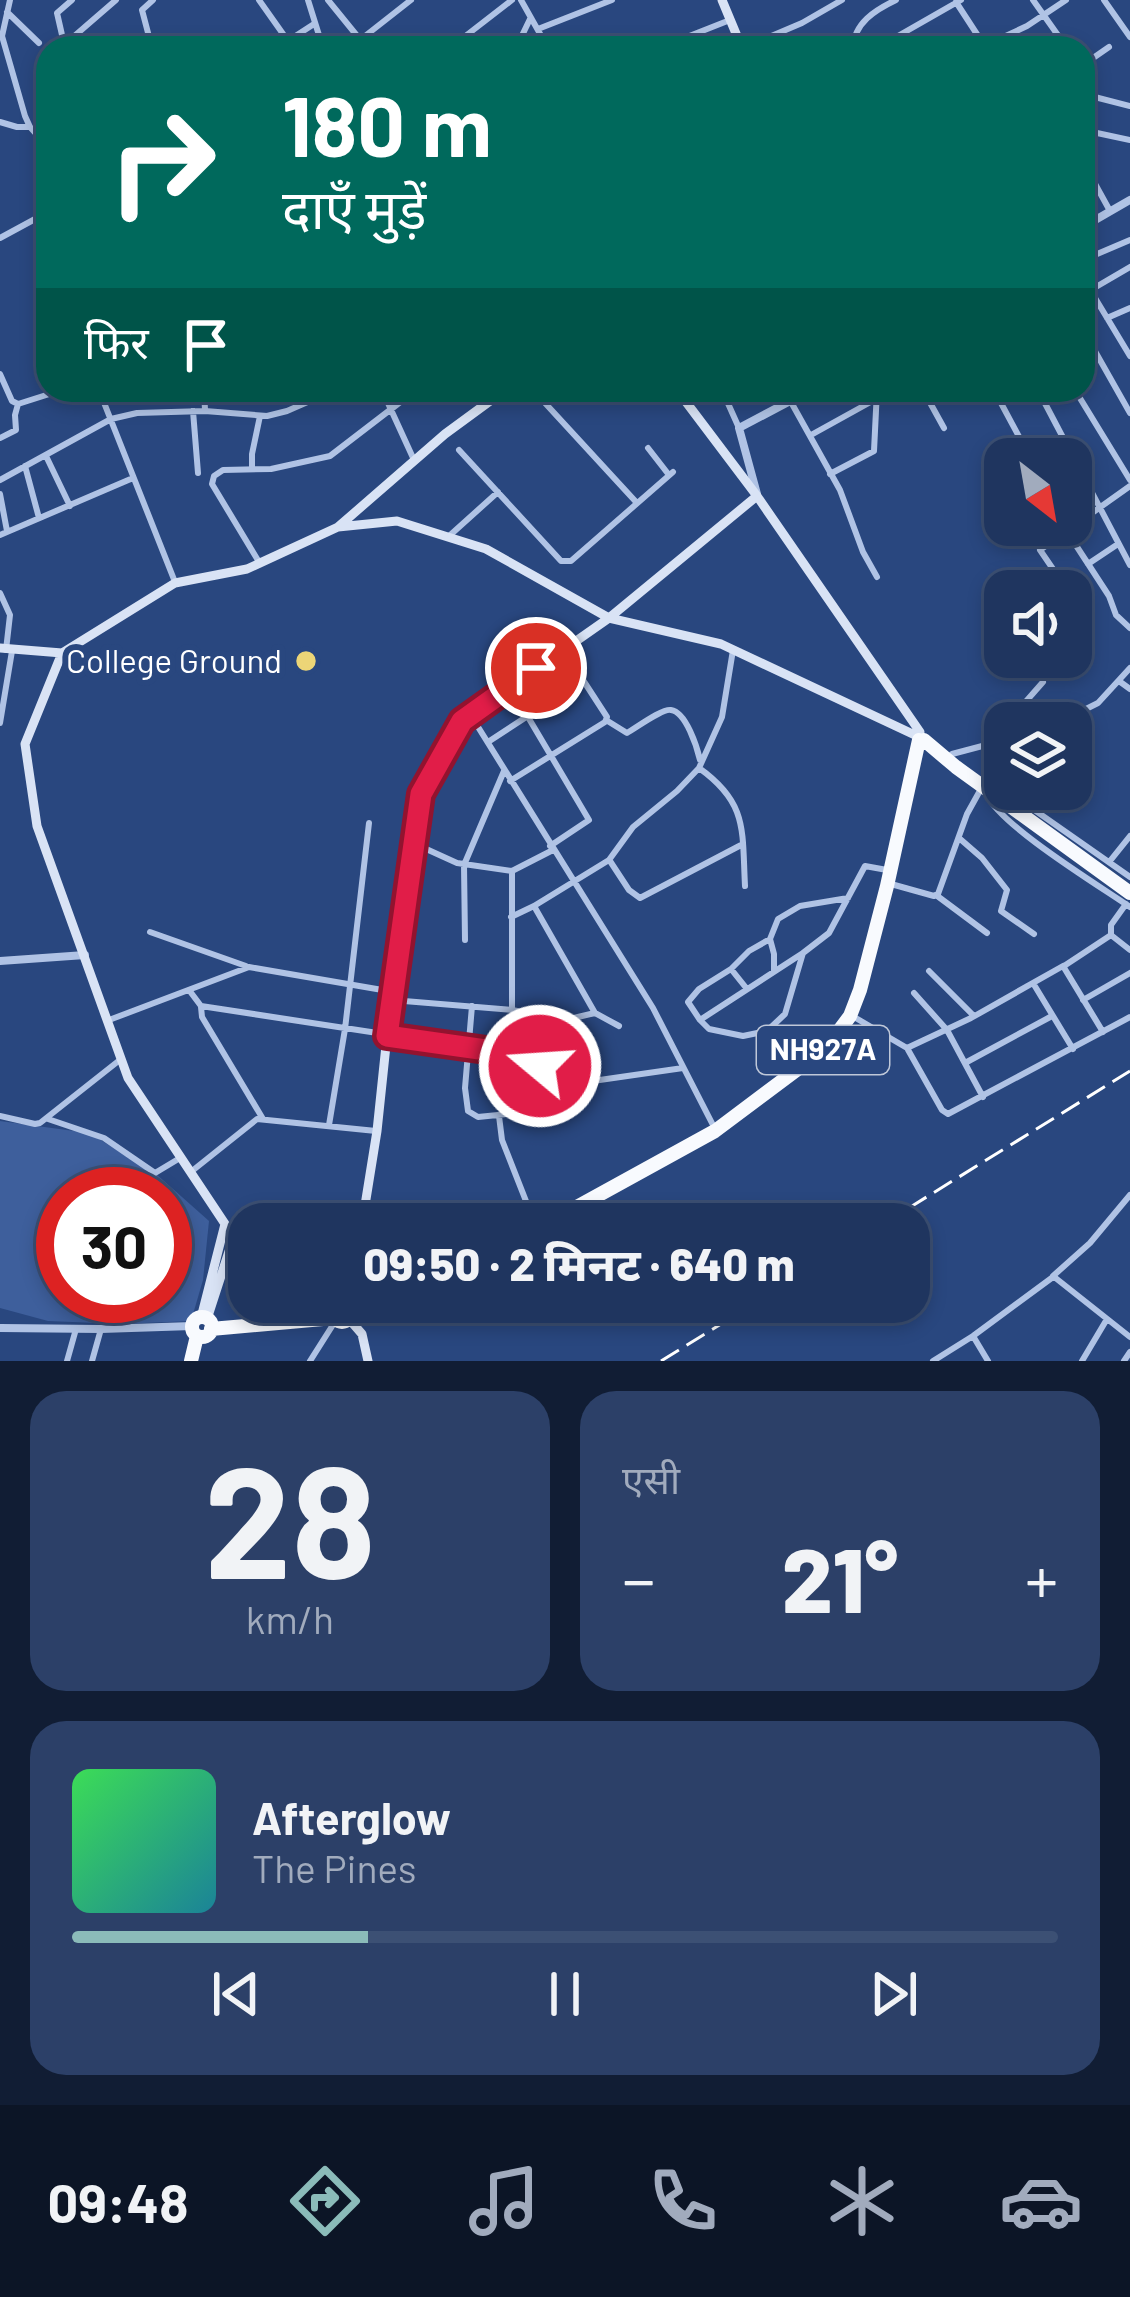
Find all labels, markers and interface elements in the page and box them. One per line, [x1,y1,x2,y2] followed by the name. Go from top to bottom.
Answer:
[282,73,492,174] text: 180 m
[84,84,240,240] icon: right
[282,175,427,240] text: दाएँ मुड़ें
[173,312,239,378] icon: arrive
[84,314,149,368] text: फिर
[984,438,1092,546] north arrow
[984,438,1092,810] map controls
[984,570,1092,678] button: sound
[485,617,587,719] pin
[503,635,569,701] icon: arrive
[66,640,282,680] place label: College Ground
[293,648,319,674] marker: College Ground
[984,702,1092,810] button: layers
[477,1003,603,1129] position arrow
[757,1026,889,1074] road number: NH927A
[36,1167,192,1323] speed limit sign: 30
[363,1236,795,1290] text: 09:50 · 2 मिनट · 640 m
[204,1423,376,1610] text: 28
[622,1455,680,1502] text: एसी
[782,1523,898,1631] text: 21°
[622,1538,655,1617] text: −
[1025,1538,1058,1617] text: +
[246,1595,334,1642] text: km/h
[252,1790,451,1844] text: Afterglow
[252,1844,417,1891] text: The Pines
[203,1961,269,2027] icon: previous
[532,1961,598,2027] icon: pause
[861,1961,927,2027] icon: next
[283,2159,367,2243] icon: directions
[462,2159,546,2243] icon: music
[641,2159,725,2243] icon: phone
[820,2159,904,2243] icon: climate
[999,2159,1083,2243] icon: car
[47,2169,188,2234] text: 09:48

